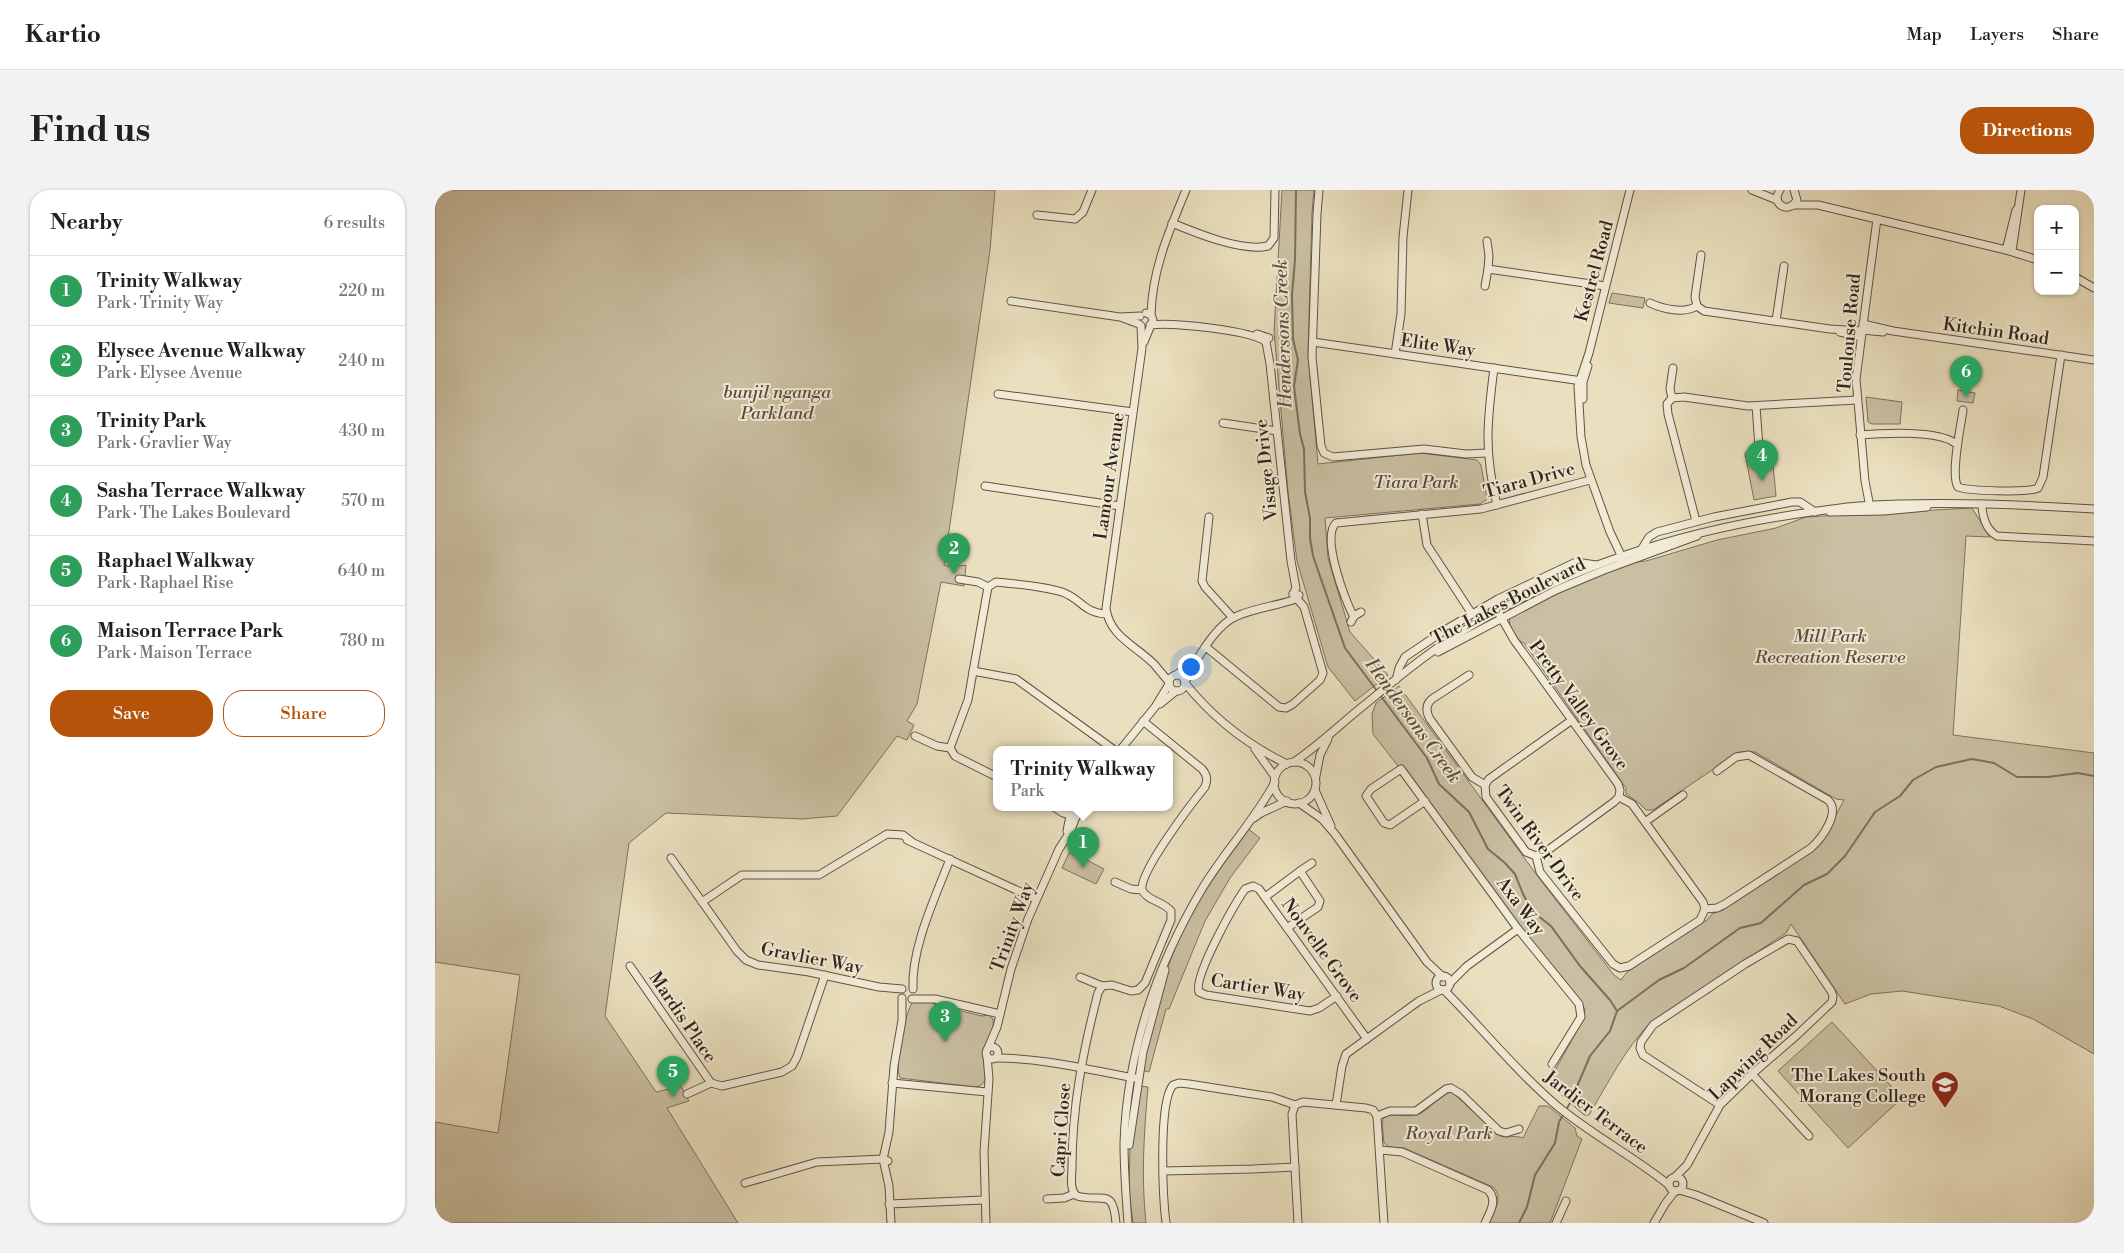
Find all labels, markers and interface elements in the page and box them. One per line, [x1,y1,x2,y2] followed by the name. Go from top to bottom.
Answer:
[25,20,101,50] text: Kartio
[1907,23,1942,46] text: Map
[1970,23,2024,46] text: Layers
[2052,23,2099,46] text: Share
[1960,107,2094,154] button: Directions
[30,109,150,152] text: Find us
[2034,205,2079,295] map controls
[2034,205,2079,250] button: +
[50,210,123,236] text: Nearby
[324,213,385,233] text: 6 results
[1570,217,1619,324] street label: Kestrel Road
[2034,250,2079,295] button: −
[1268,259,1298,410] water label: Hendersons Creek
[97,269,242,293] text: Trinity Walkway
[1833,272,1866,394] street label: Toulouse Road
[62,281,70,301] text: 1
[339,281,385,301] text: 220 m
[97,293,223,313] text: Park · Trinity Way
[1941,313,2051,350] street label: Kitchin Road
[1399,329,1477,362] street label: Elite Way
[97,339,306,363] text: Elysee Avenue Walkway
[61,351,71,371] text: 2
[338,351,385,371] text: 240 m
[1950,356,1982,397] pin: 6
[97,363,242,383] text: Park · Elysee Avenue
[723,381,832,425] park label: bunjil nganga Parkland
[97,409,207,433] text: Trinity Park
[1089,411,1130,541] street label: Lamour Avenue
[1250,418,1283,523] street label: Visage Drive
[61,421,71,441] text: 3
[339,421,385,441] text: 430 m
[97,433,232,453] text: Park · Gravlier Way
[1746,440,1778,481] pin: 4
[1481,457,1577,504] street label: Tiara Drive
[1373,471,1459,494] park label: Tiara Park
[97,479,305,503] text: Sasha Terrace Walkway
[61,491,71,511] text: 4
[341,491,385,511] text: 570 m
[97,503,291,523] text: Park · The Lakes Boulevard
[938,533,970,574] pin: 2
[97,549,254,573] text: Raphael Walkway
[1427,552,1590,650] street label: The Lakes Boulevard
[61,561,71,581] text: 5
[338,561,385,581] text: 640 m
[97,573,233,593] text: Park · Raphael Rise
[97,619,284,643] text: Maison Terrace Park
[1754,625,1906,669] park label: Mill Park Recreation Reserve
[61,631,71,651] text: 6
[340,631,385,651] text: 780 m
[1524,636,1634,775] street label: Pretty Valley Grove
[97,643,252,663] text: Park · Maison Terrace
[1359,652,1467,788] water label: Hendersons Creek
[1178,654,1204,680] your location
[50,690,213,737] button: Save
[223,690,385,737] button: Share
[993,746,1173,811] popup
[1011,757,1155,781] text: Trinity Walkway
[1011,781,1044,801] text: Park
[1490,781,1589,906] street label: Twin River Drive
[1067,827,1099,868] pin: 1
[1490,872,1550,940] street label: Axa Way
[986,879,1039,975] street label: Trinity Way
[1276,894,1367,1007] street label: Nouvelle Grove
[759,937,865,980] street label: Gravlier Way
[644,967,722,1067] street label: Mardis Place
[1209,969,1307,1006] street label: Cartier Way
[929,1001,961,1042] pin: 3
[1704,1009,1803,1106] street label: Lapwing Road
[657,1056,689,1097] pin: 5
[1791,1064,1926,1108] place label: The Lakes South Morang College
[1538,1065,1652,1159] street label: Jardier Terrace
[1930,1070,1960,1109] school or university icon: The Lakes South Morang College
[1047,1082,1076,1178] street label: Capri Close
[1404,1122,1493,1145] park label: Royal Park

